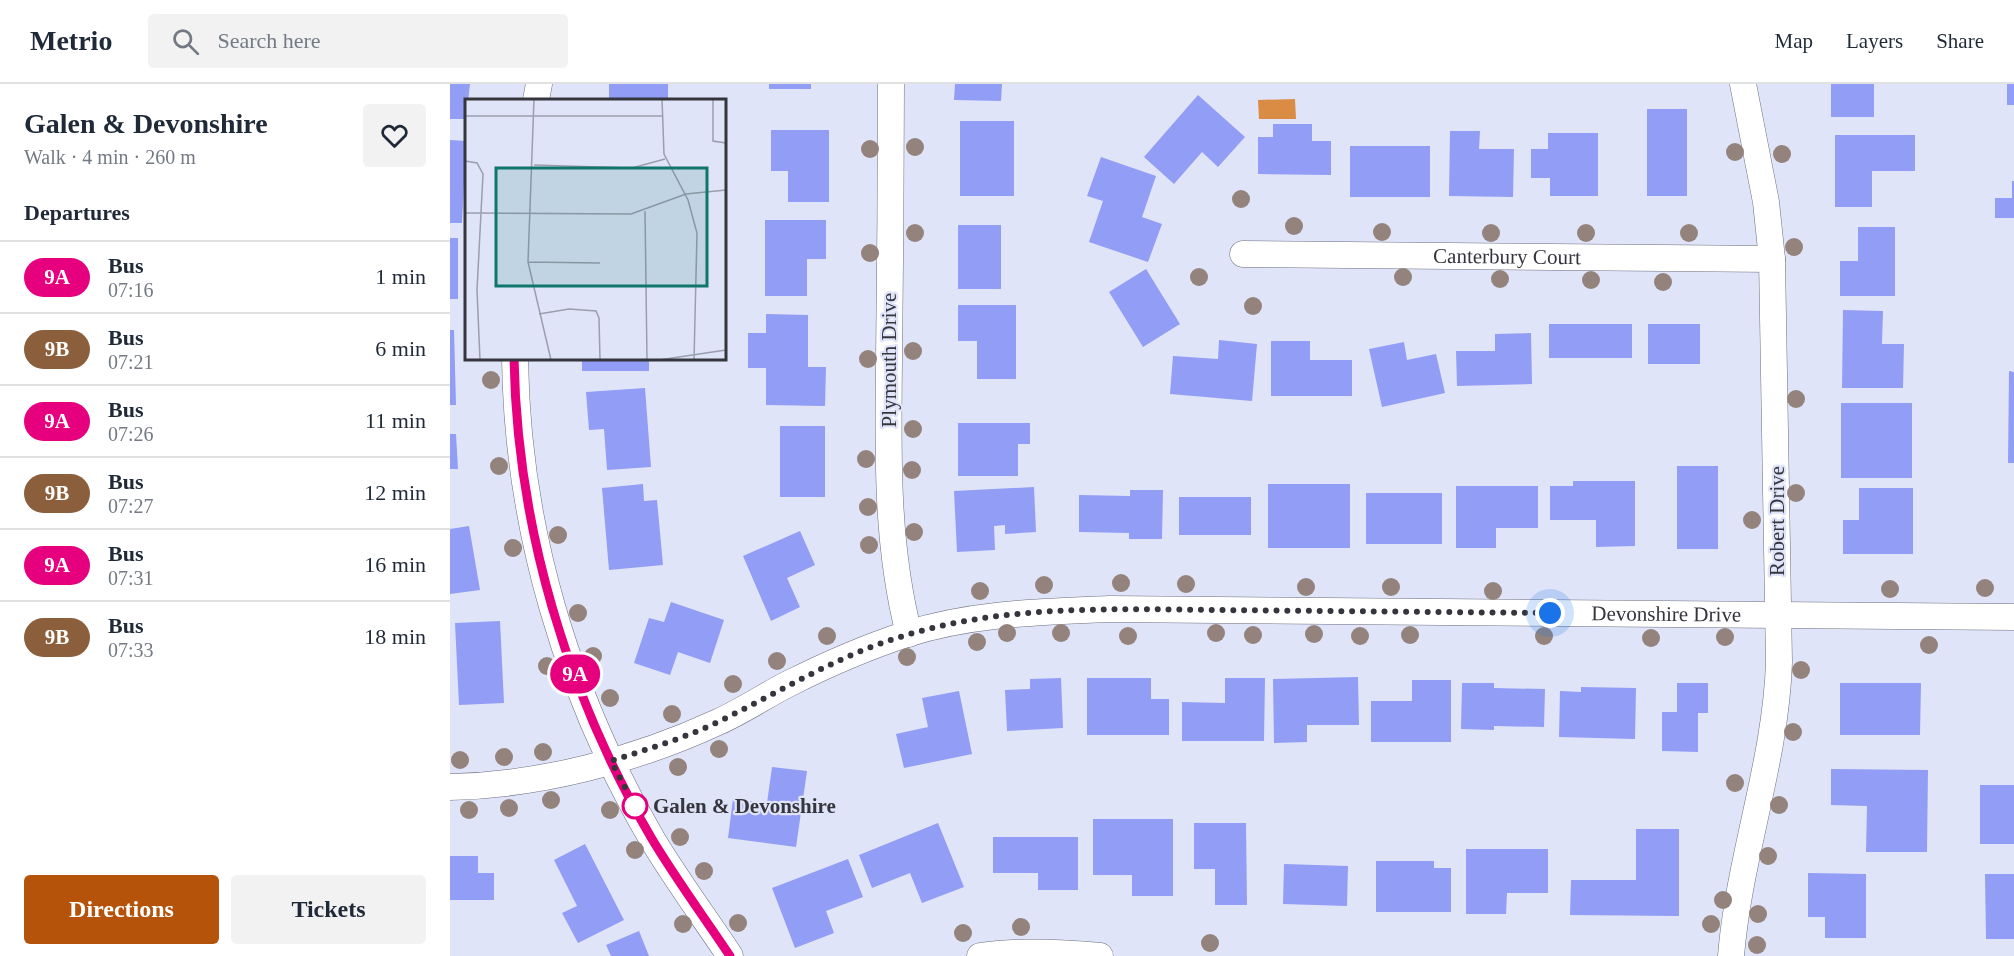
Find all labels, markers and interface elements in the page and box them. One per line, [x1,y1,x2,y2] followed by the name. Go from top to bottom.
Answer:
[148,14,568,68] search box
[30,25,112,56] text: Metrio
[169,25,202,58] icon: search
[217,28,321,53] text: Search here
[1775,29,1813,53] text: Map
[1846,29,1903,53] text: Layers
[1936,29,1984,53] text: Share
[465,99,726,360] inset map
[363,104,426,167] button: heart
[24,108,268,139] text: Galen & Devonshire
[24,146,196,168] text: Walk · 4 min · 260 m
[24,200,130,225] text: Departures
[1433,244,1581,269] street label: Canterbury Court
[108,253,143,278] text: Bus
[375,264,426,289] text: 1 min
[44,265,70,289] text: 9A
[108,279,154,301] text: 07:16
[877,293,901,427] street label: Plymouth Drive
[108,325,143,350] text: Bus
[375,336,426,361] text: 6 min
[45,337,69,361] text: 9B
[108,351,154,373] text: 07:21
[108,397,143,422] text: Bus
[365,408,426,433] text: 11 min
[44,409,70,433] text: 9A
[108,423,154,445] text: 07:26
[1765,466,1789,576] street label: Robert Drive
[108,469,143,494] text: Bus
[364,480,426,505] text: 12 min
[45,481,69,505] text: 9B
[108,495,154,517] text: 07:27
[108,541,143,566] text: Bus
[364,552,426,577] text: 16 min
[44,553,70,577] text: 9A
[108,567,154,589] text: 07:31
[1535,598,1565,628] your location
[1591,601,1741,627] street label: Devonshire Drive
[108,613,143,638] text: Bus
[364,624,426,649] text: 18 min
[45,625,69,649] text: 9B
[108,639,154,661] text: 07:33
[548,654,602,694] line badge: 9A
[562,662,588,686] text: 9A
[622,793,648,819] marker: Galen & Devonshire
[653,794,836,818] place label: Galen & Devonshire
[24,875,219,944] button: Directions
[231,875,426,944] button: Tickets

